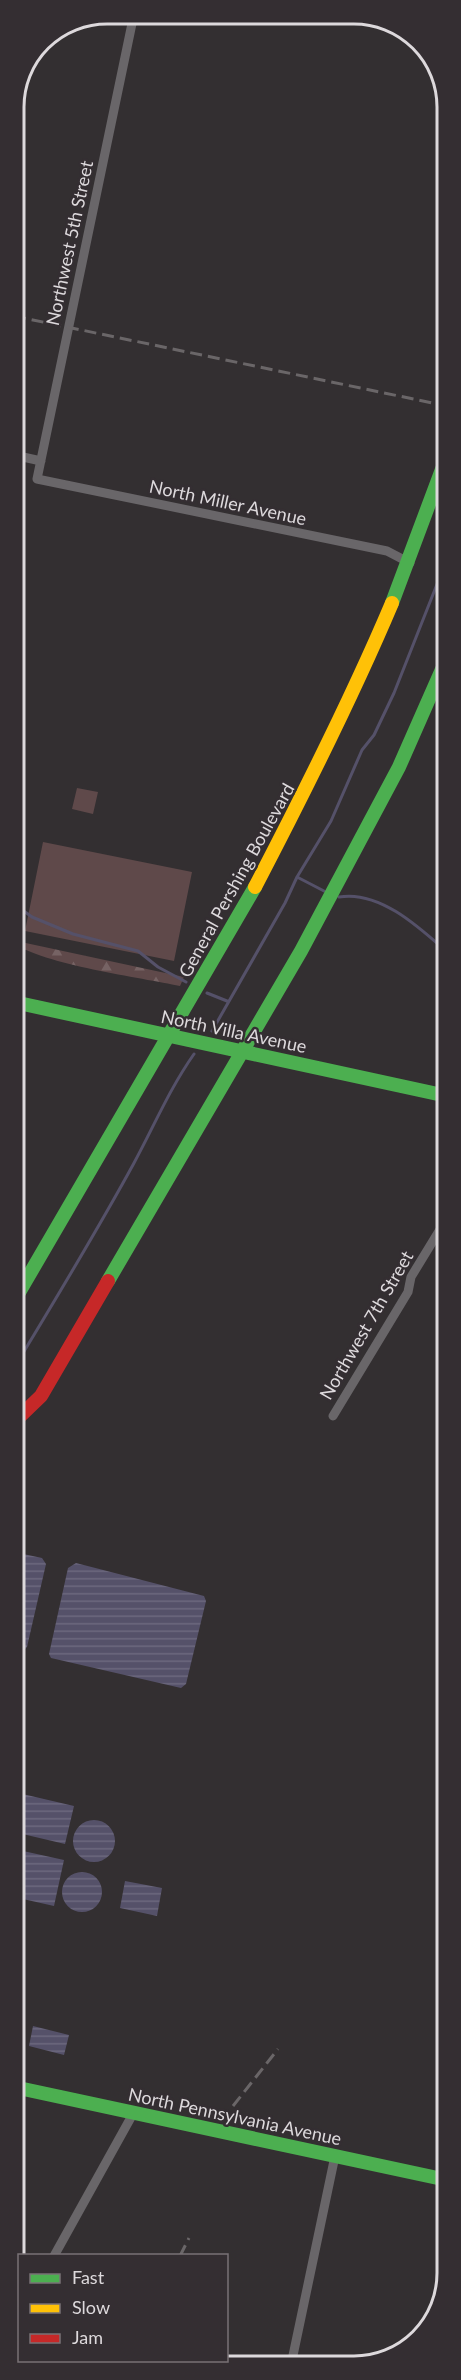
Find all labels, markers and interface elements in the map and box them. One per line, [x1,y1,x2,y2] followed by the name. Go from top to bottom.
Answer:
[41,158,97,327] street label: Northwest 5th Street
[147,475,309,529] street label: North Miller Avenue
[173,779,299,981] street label: General Pershing Boulevard
[159,1005,309,1057] street label: North Villa Avenue
[314,1246,418,1403] street label: Northwest 7th Street
[126,2083,344,2149] street label: North Pennsylvania Avenue
[18,2254,228,2362] legend
[72,2266,105,2288] text: Fast
[72,2296,110,2318] text: Slow
[72,2326,103,2348] text: Jam

